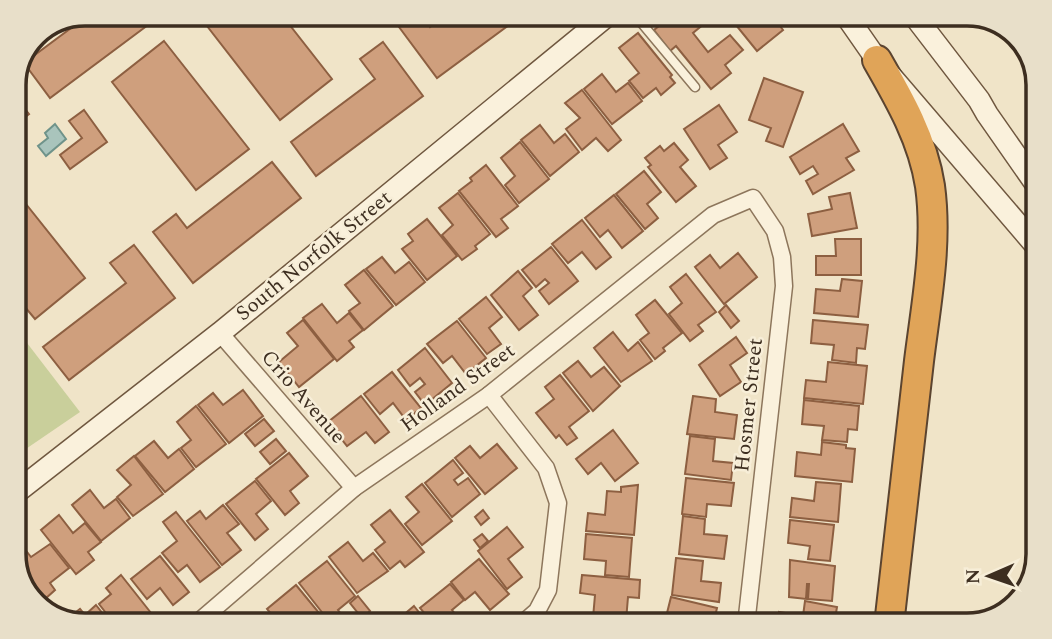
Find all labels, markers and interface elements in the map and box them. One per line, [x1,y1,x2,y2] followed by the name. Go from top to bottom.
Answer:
[229,183,399,329] street label: South Norfolk Street
[394,335,522,441] street label: Holland Street
[726,337,772,473] street label: Hosmer Street
[253,343,353,451] street label: Crio Avenue
[954,541,1024,611] north arrow
[959,568,988,585] text: N

